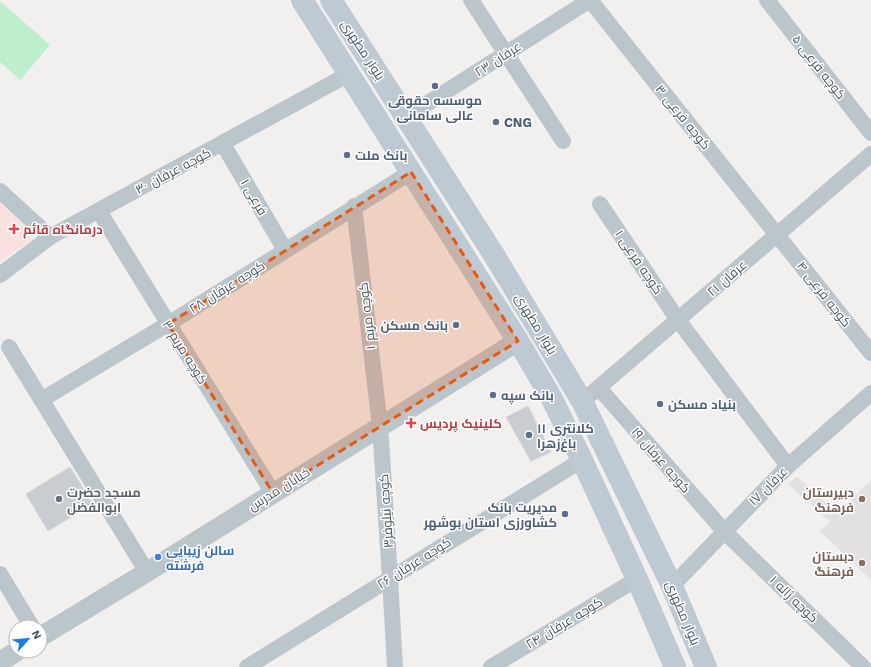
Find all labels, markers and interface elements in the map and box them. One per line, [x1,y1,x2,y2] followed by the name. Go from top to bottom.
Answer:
[338,17,388,83] street label: بلوار مطهری
[788,32,849,103] street label: کوچه فرعی ۵
[472,39,524,79] street label: عرفان ۲۳
[430,81,440,91] marker: موسسه حقوقی عالی سامانی
[651,82,714,154] street label: کوچه فرعی ۳
[388,93,482,123] place label: موسسه حقوقی عالی سامانی
[504,115,532,130] place label: CNG
[491,117,501,127] marker: CNG
[133,145,214,199] street label: کوچه عرفان ۳۰
[355,148,408,163] place label: بانک ملت
[342,150,352,160] marker: بانک ملت
[238,176,270,218] street label: فرعی ۱
[23,222,103,239] place label: درمانگاه قائم
[8,223,20,235] marker: درمانگاه قائم
[610,227,666,298] street label: کوچه فرعی ۱
[704,257,750,299] street label: عرفان ۲۱
[186,258,269,318] street label: کوچه عرفان ۲۸
[792,258,854,331] street label: کوچه فرعی ۴
[355,281,381,350] street label: کوچه مریم ۱
[512,291,560,357] street label: بلوار مطهری
[158,317,211,388] street label: کوچه مریم ۳
[381,318,448,333] place label: بانک مسکن
[451,320,461,330] marker: بانک مسکن
[501,388,554,405] place label: بانک سپه
[488,390,498,400] marker: بانک سپه
[668,397,736,412] place label: بنیاد مسکن
[655,399,665,409] marker: بنیاد مسکن
[420,416,502,433] place label: کلینیک پردیس
[405,417,417,429] marker: کلینیک پردیس
[537,421,594,452] place label: کلانتری ۱۱ باغ‌زهرا
[627,424,694,497] street label: کوچه عرفان ۱۹
[524,430,534,440] marker: کلانتری ۱۱ باغ‌زهرا
[245,464,313,514] street label: خیابان مدرس
[746,464,790,508] street label: عرفان ۱۷
[376,473,398,549] street label: کوچه نیلوفر۳
[67,485,141,516] place label: مسجد حضرت ابوالفضل
[803,485,854,515] place label: دبیرستان فرهنگ
[54,494,64,504] marker: مسجد حضرت ابوالفضل
[857,494,867,504] marker: دبیرستان فرهنگ
[423,500,557,531] place label: مدیریت بانک کشاورزی استان بوشهر
[560,509,570,519] marker: مدیریت بانک کشاورزی استان بوشهر
[374,534,455,593] street label: کوچه عرفان ۲۶
[166,543,234,573] place label: سالن زیبایی فرشته
[812,549,854,579] place label: دبستان فرهنگ
[153,552,163,562] marker: سالن زیبایی فرشته
[857,558,867,568] marker: دبستان فرهنگ
[765,572,821,627] street label: کوچه ژاله ۱
[663,579,703,647] street label: بلوار مطهری
[523,594,606,653] street label: کوچه عرفان ۲۴
[8,619,48,659] north arrow
[29,628,44,641] text: N

